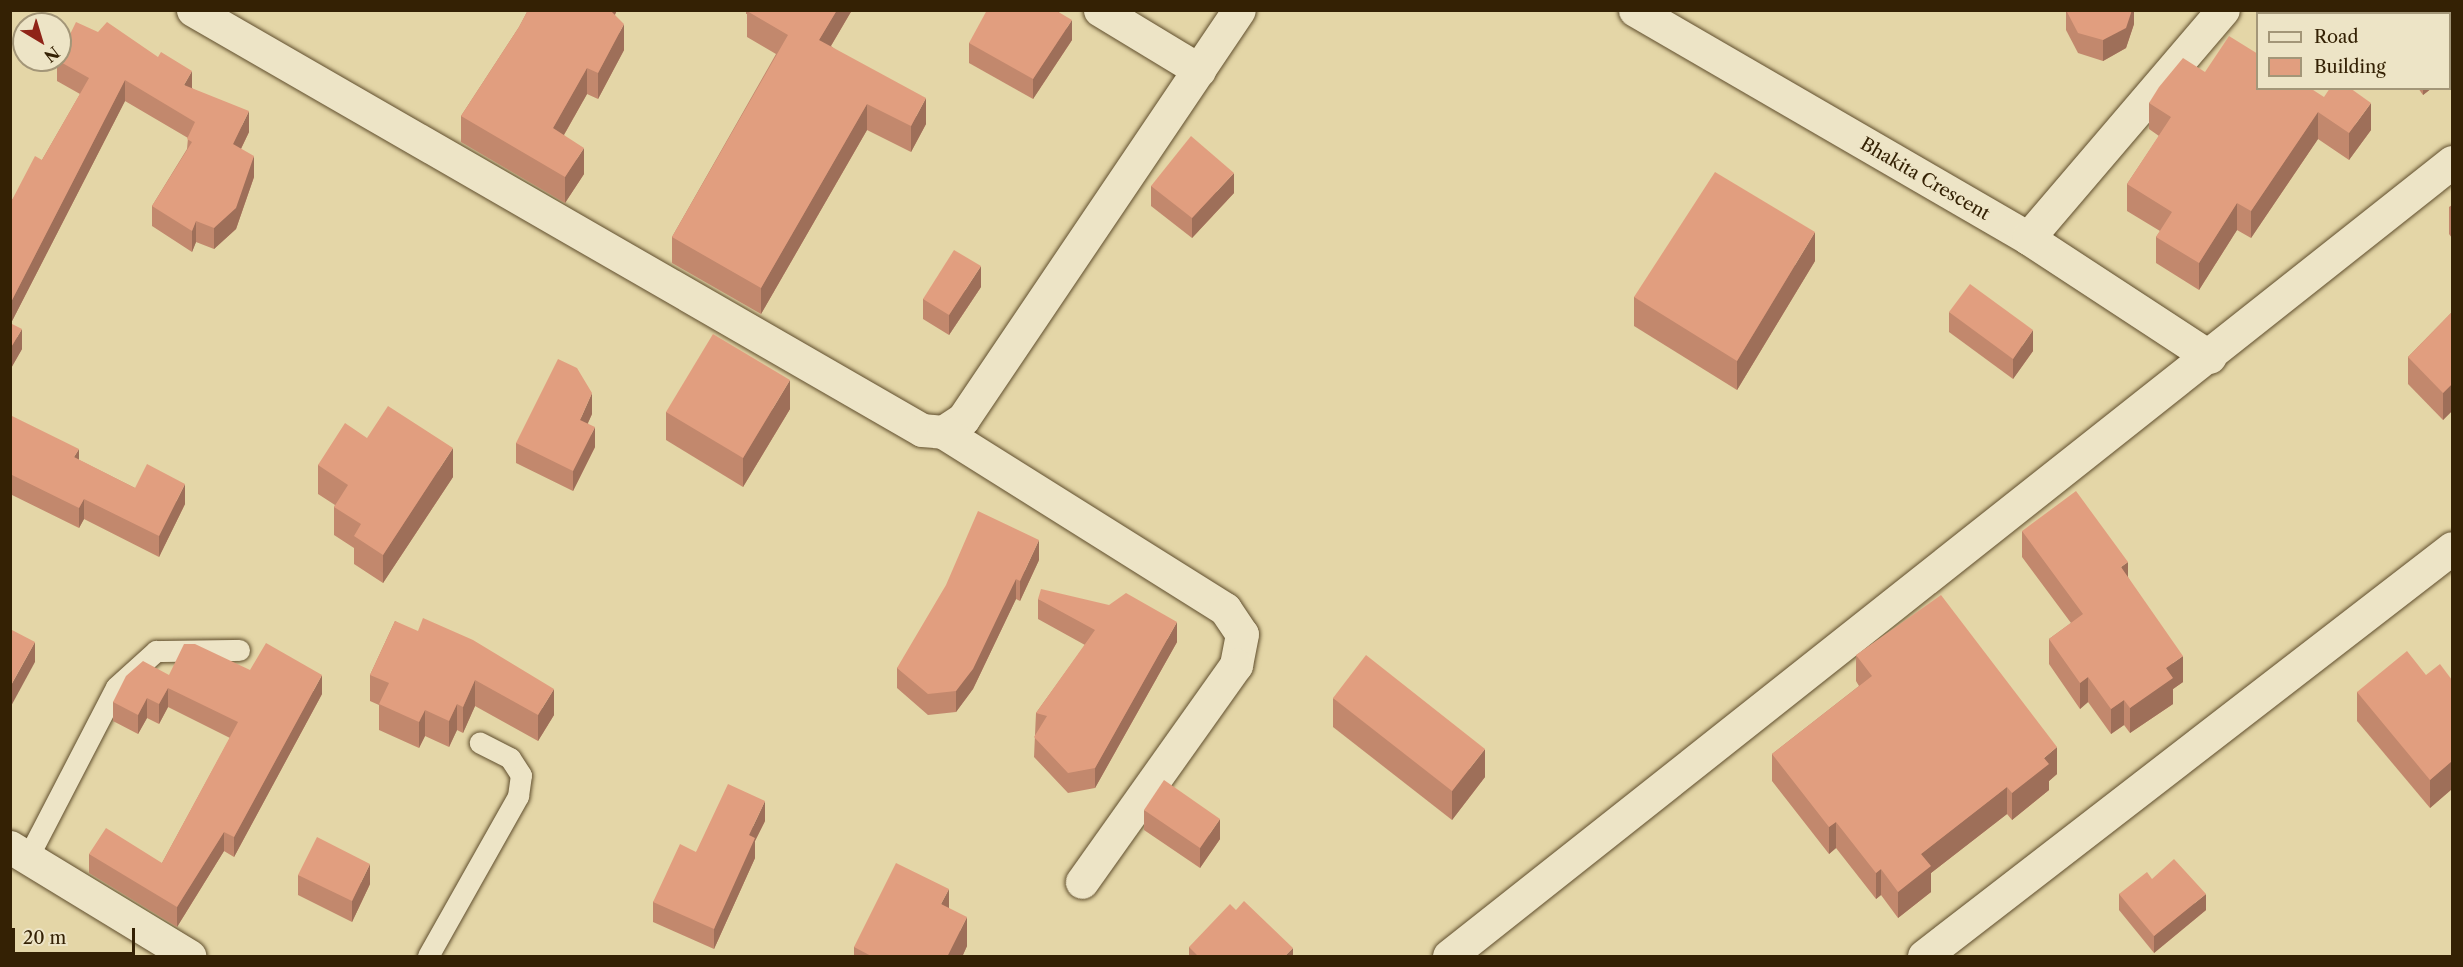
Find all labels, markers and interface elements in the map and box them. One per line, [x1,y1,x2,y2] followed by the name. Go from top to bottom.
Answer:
[12,12,72,72] north arrow
[2256,12,2451,90] legend
[2314,26,2359,48] text: Road
[40,42,63,67] text: N
[2314,56,2386,78] text: Building
[1856,133,1994,225] street label: Bhakita Crescent
[15,916,138,954] scale bar
[23,927,66,949] text: 20 m

